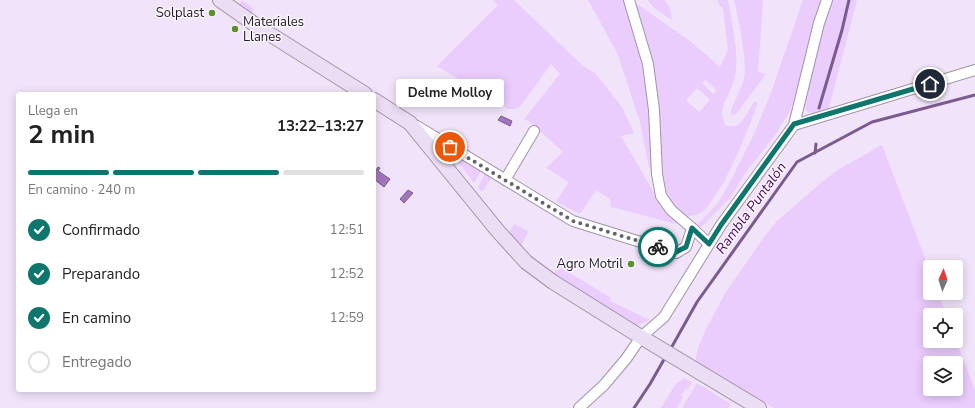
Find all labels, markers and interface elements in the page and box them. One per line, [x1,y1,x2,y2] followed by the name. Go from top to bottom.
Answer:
[156,4,204,22] place label: Solplast
[207,8,217,18] marker: Solplast
[243,13,304,46] place label: Materiales Llanes
[230,24,240,34] marker: Materiales Llanes
[913,67,947,101] pin
[919,73,941,95] icon: home
[396,79,504,107] callout: Delme Molloy
[408,84,492,102] text: Delme Molloy
[28,102,78,120] text: Llega en
[277,116,364,136] text: 13:22–13:27
[28,117,95,152] text: 2 min
[433,130,467,164] pin
[439,136,461,158] icon: bag
[711,158,791,258] water label: Rambla Puntalón
[28,181,135,199] text: En camino · 240 m
[28,219,50,241] icon: check
[62,220,140,240] text: Confirmado
[330,221,364,239] text: 12:51
[638,227,678,267] courier
[647,236,669,258] icon: bike
[556,255,623,273] place label: Agro Motril
[626,259,636,269] marker: Agro Motril
[923,260,963,300] north arrow
[923,260,963,396] map controls
[28,263,50,285] icon: check
[62,264,140,284] text: Preparando
[330,265,364,283] text: 12:52
[28,307,50,329] icon: check
[62,308,131,328] text: En camino
[923,308,963,348] button: locate
[330,309,364,327] text: 12:59
[62,352,132,372] text: Entregado
[923,356,963,396] button: layers

